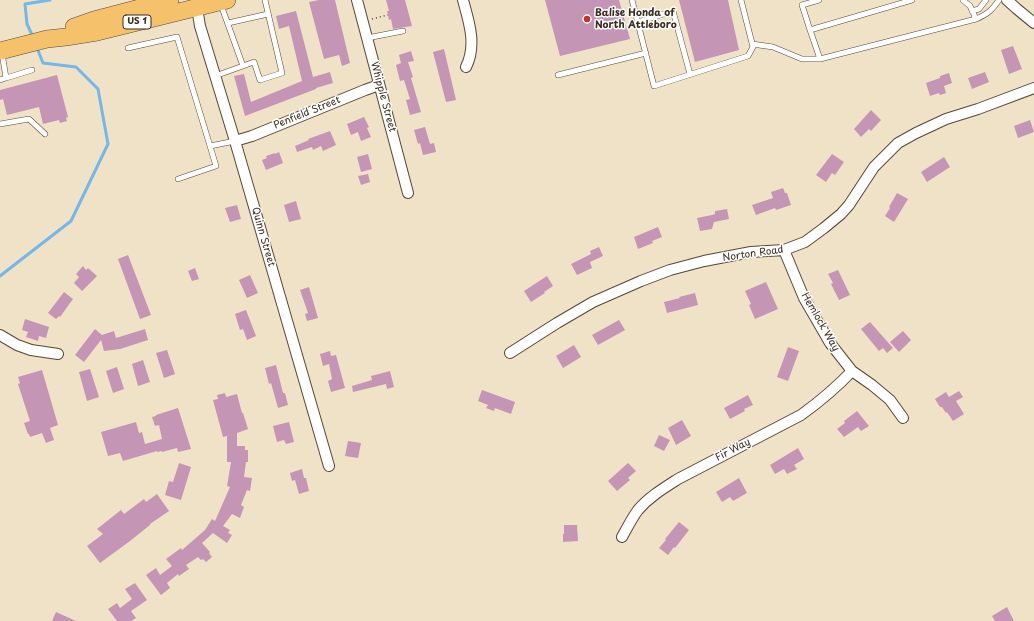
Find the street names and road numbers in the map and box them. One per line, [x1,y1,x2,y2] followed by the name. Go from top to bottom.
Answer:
[123,15,151,29] road number: US 1
[368,61,398,133] street label: Whipple Street
[272,94,342,132] street label: Penfield Street
[249,206,277,268] street label: Quinn Street
[722,244,784,264] street label: Norton Road
[798,291,842,353] street label: Hemlock Way
[714,436,752,464] street label: Fir Way

